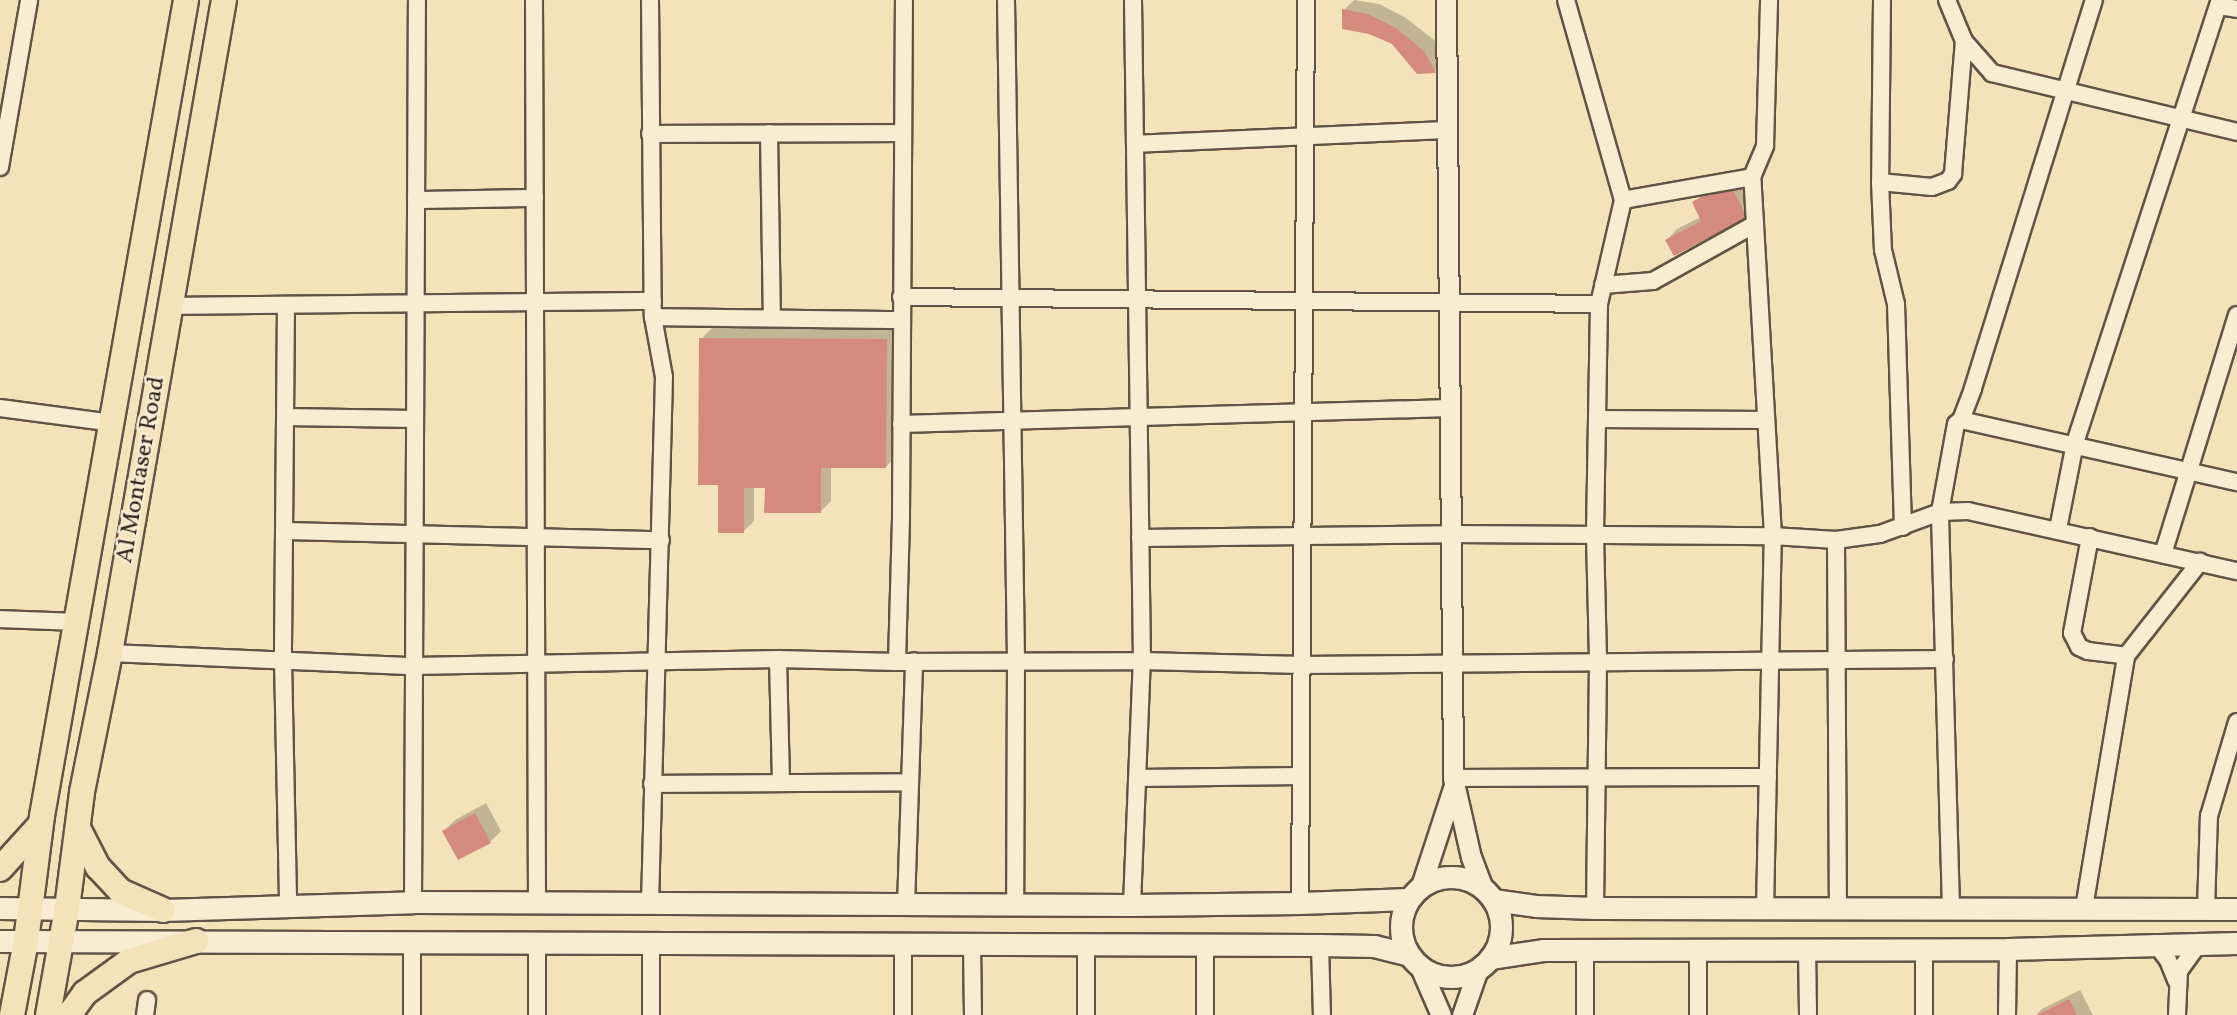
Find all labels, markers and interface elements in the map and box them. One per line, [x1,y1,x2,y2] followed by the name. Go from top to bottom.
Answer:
[111,374,173,566] street label: Al Montaser Road

